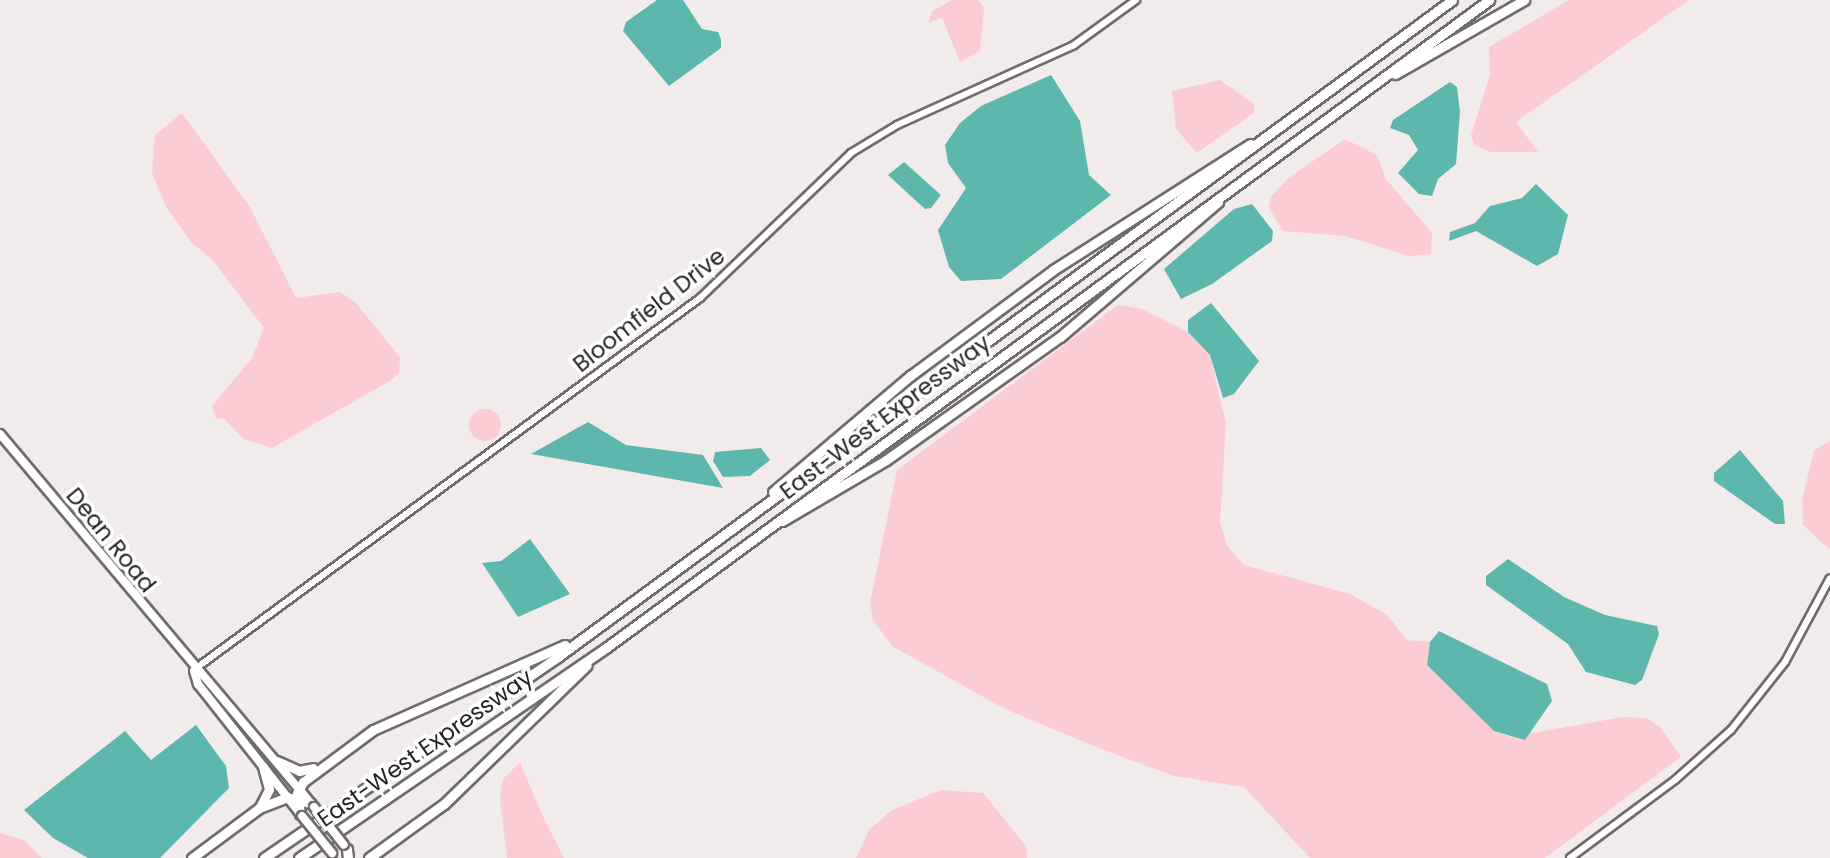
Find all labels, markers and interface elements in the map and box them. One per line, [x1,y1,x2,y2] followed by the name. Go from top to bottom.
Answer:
[567,242,731,378] street label: Bloomfield Drive
[774,329,996,505] street label: East-West Expressway
[60,482,162,598] street label: Dean Road
[312,663,538,833] street label: East-West Expressway

